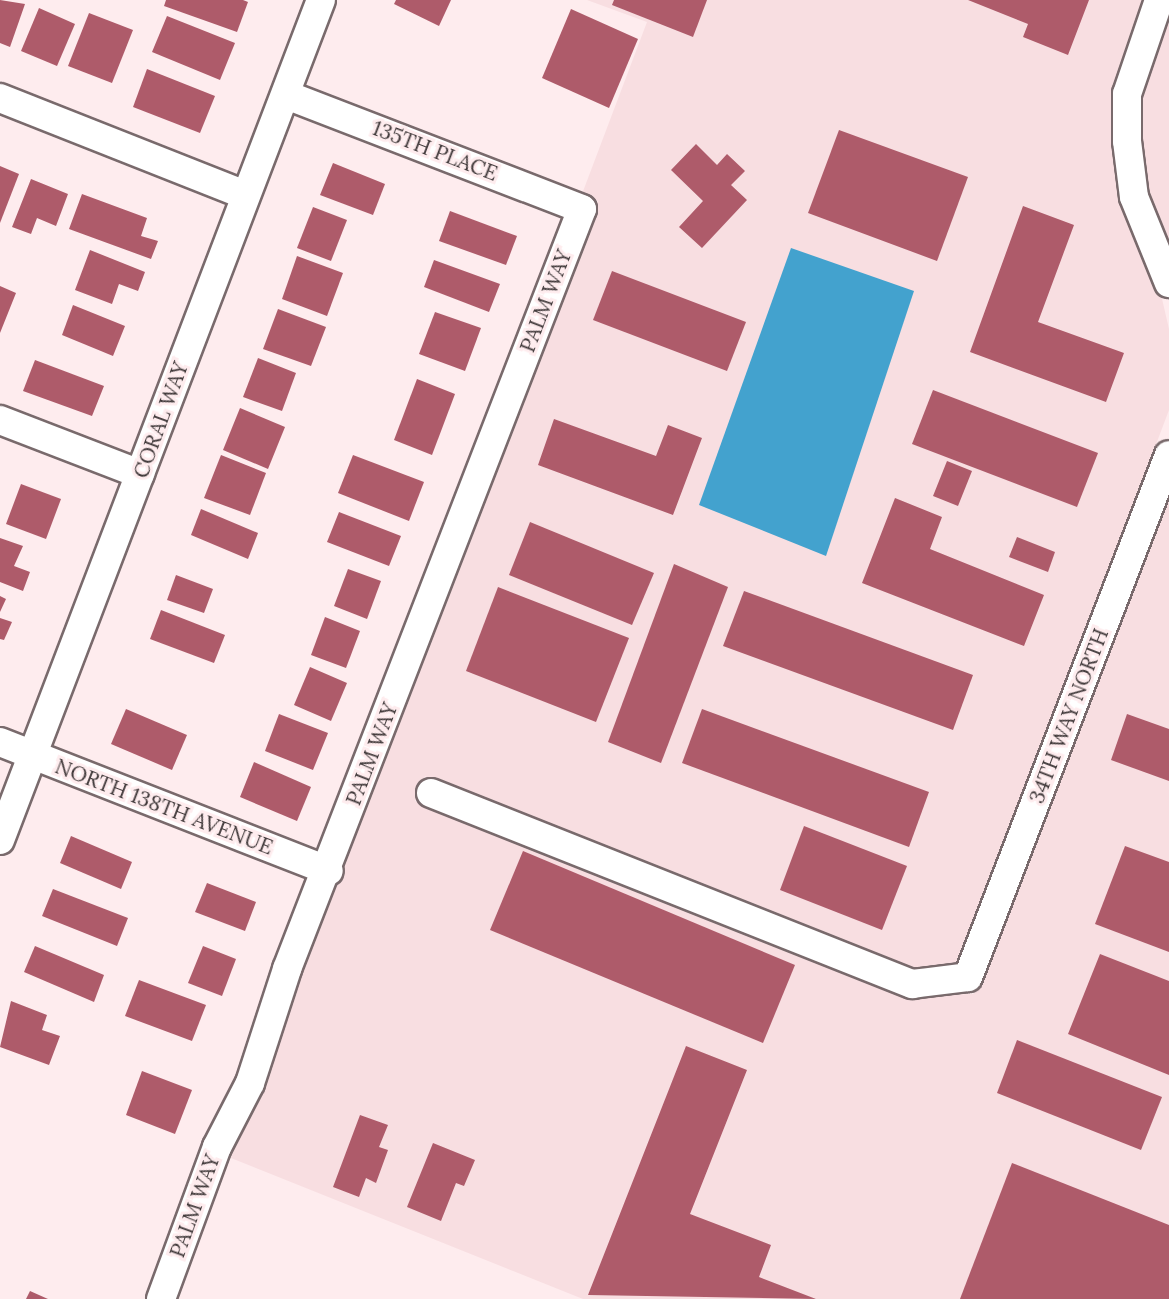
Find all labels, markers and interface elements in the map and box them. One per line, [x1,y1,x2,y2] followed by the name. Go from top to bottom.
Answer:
[369,116,501,186] street label: 135TH PLACE
[515,246,577,356] street label: PALM WAY
[128,358,194,482] street label: CORAL WAY
[1024,625,1114,807] street label: 34TH WAY NORTH
[341,699,403,809] street label: PALM WAY
[51,754,277,860] street label: NORTH 138TH AVENUE
[165,1151,225,1261] street label: PALM WAY

